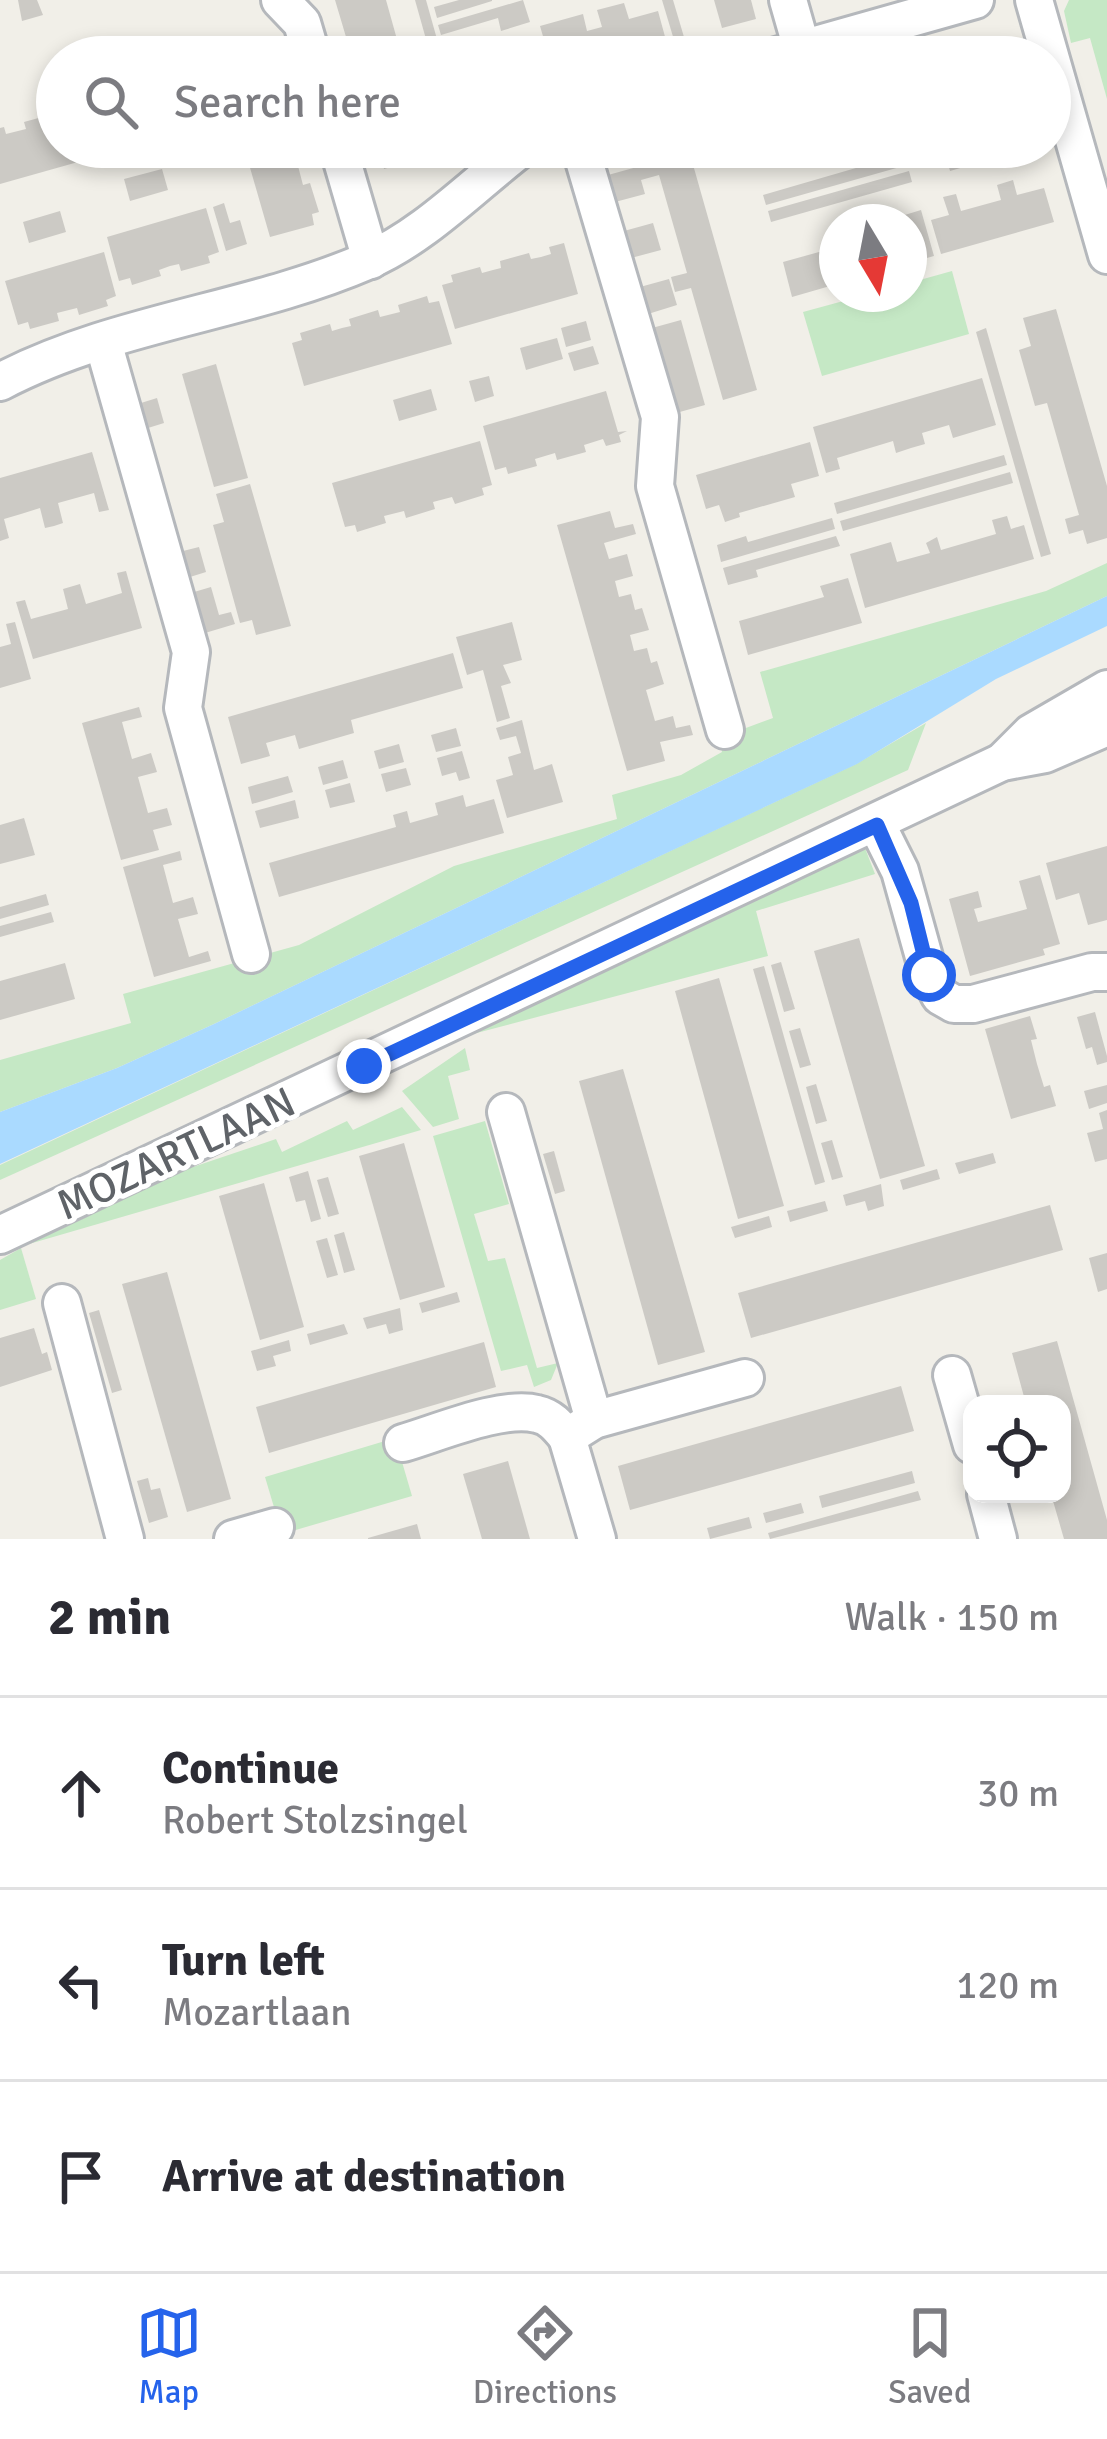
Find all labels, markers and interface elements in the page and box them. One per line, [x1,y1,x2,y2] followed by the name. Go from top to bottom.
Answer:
[36,36,1071,168] search box
[78,69,144,135] icon: search
[174,75,401,130] text: Search here
[819,204,927,312] north arrow
[902,948,956,1002] route start
[337,1039,391,1093] route end
[49,1077,303,1231] street label: MOZARTLAAN
[963,1395,1071,1503] map controls
[963,1395,1071,1503] button: locate
[48,1586,171,1649] text: 2 min
[845,1593,1059,1641] text: Walk · 150 m
[162,1741,339,1796] text: Continue
[48,1760,114,1826] icon: ahead
[977,1769,1059,1817] text: 30 m
[162,1796,468,1844] text: Robert Stolzsingel
[162,1933,325,1988] text: Turn left
[48,1952,114,2018] icon: left
[956,1961,1059,2009] text: 120 m
[162,1988,352,2036] text: Mozartlaan
[48,2144,114,2210] icon: arrive
[162,2149,566,2204] text: Arrive at destination
[136,2300,202,2413] tab: Map
[473,2300,617,2413] tab: Directions
[888,2300,971,2413] tab: Saved

